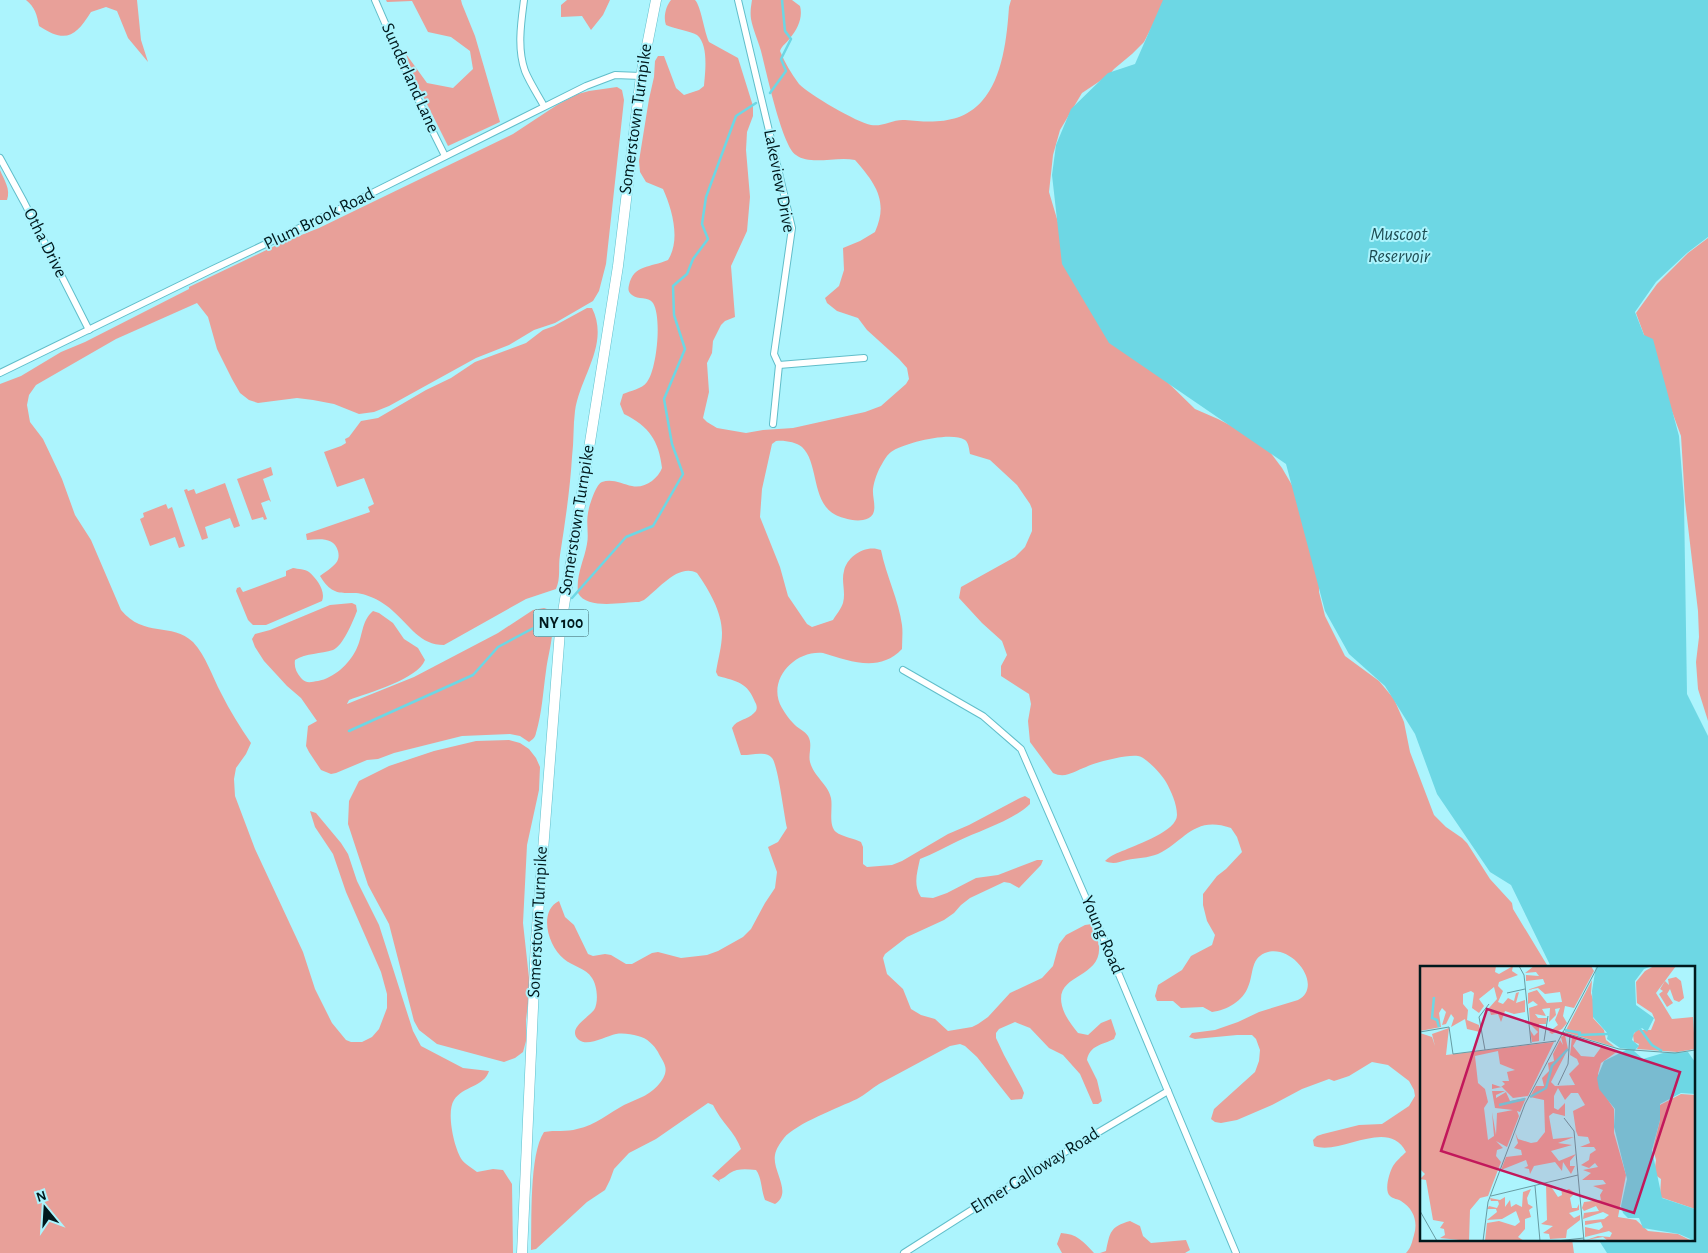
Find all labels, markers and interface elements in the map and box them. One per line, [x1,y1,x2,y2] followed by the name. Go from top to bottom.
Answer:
[378,21,442,135] street label: Sunderland Lane
[617,43,655,195] street label: Somerstown Turnpike
[760,128,798,234] street label: Lakeview Drive
[261,185,377,253] street label: Plum Brook Road
[20,205,70,281] street label: Otha Drive
[1368,225,1431,266] water label: Muscoot Reservoir
[556,444,598,596] street label: Somerstown Turnpike
[534,610,588,636] road number: NY 100
[525,846,551,998] street label: Somerstown Turnpike
[1077,893,1127,977] street label: Young Road
[1420,966,1696,1240] inset map
[968,1124,1102,1218] street label: Elmer Galloway Road
[20,1183,70,1233] north arrow
[34,1188,48,1205] text: N

